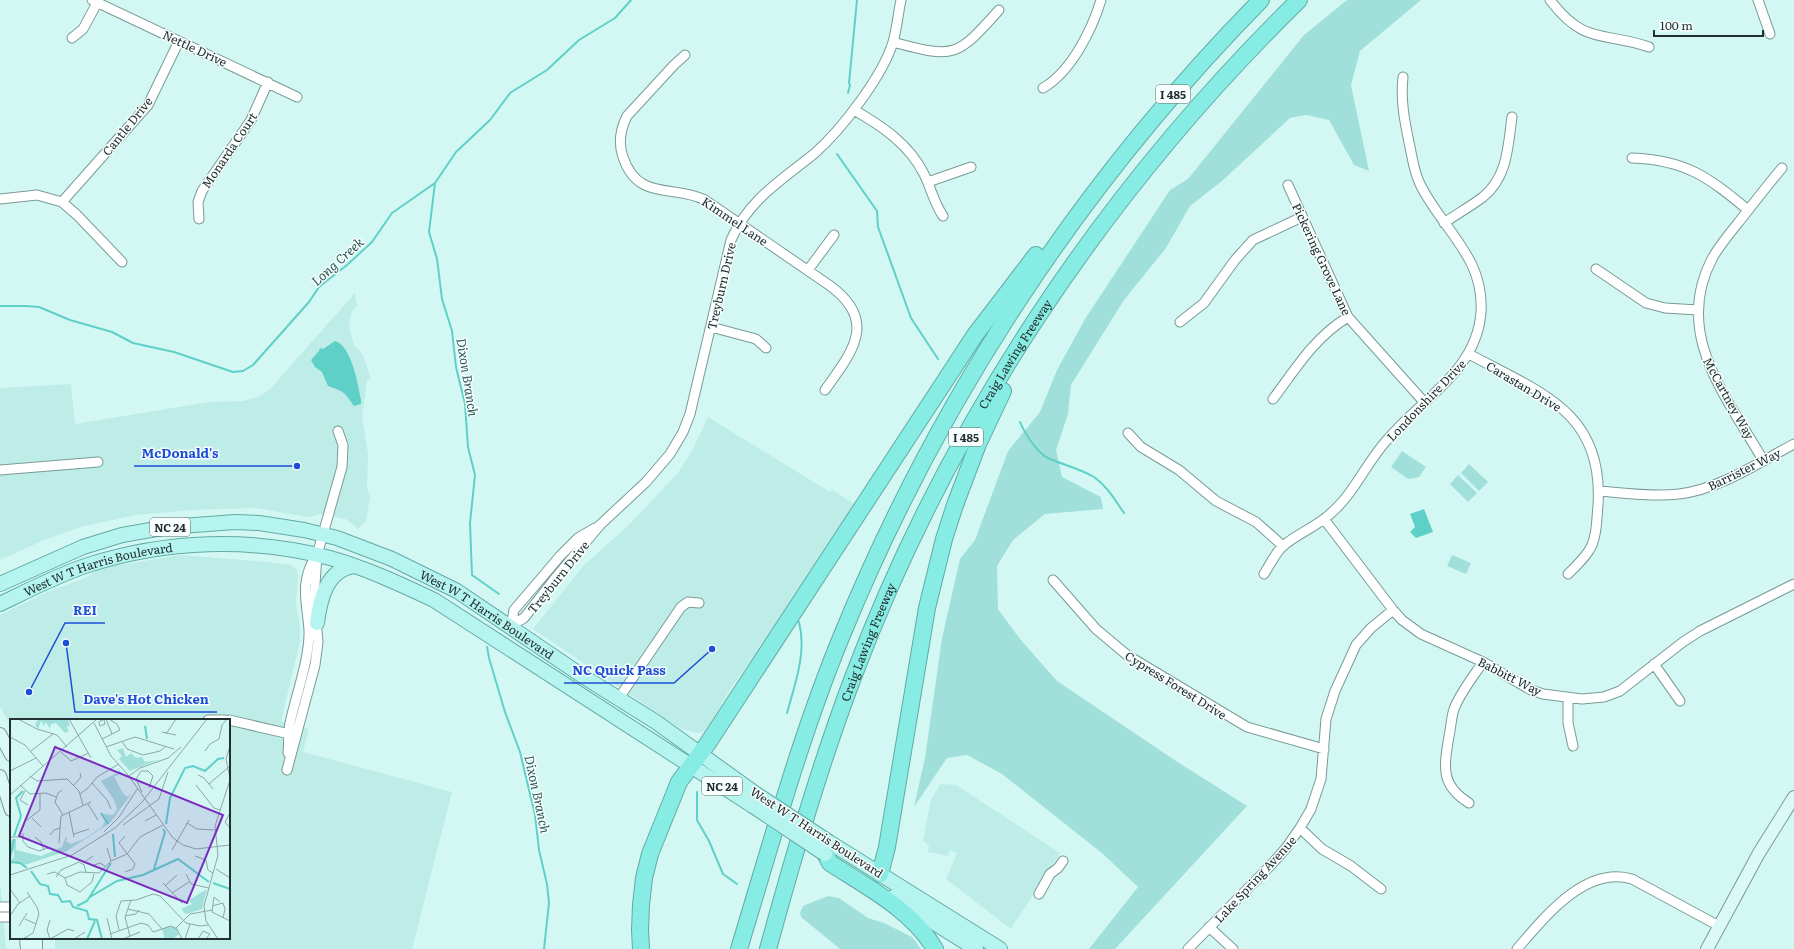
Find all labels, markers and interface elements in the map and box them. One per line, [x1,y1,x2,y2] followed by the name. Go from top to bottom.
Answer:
[1654,12,1763,38] scale bar
[1660,16,1693,34] text: 100 m
[160,25,230,71] street label: Nettle Drive
[1156,85,1190,103] road number: I 485
[98,93,156,159] street label: Cantle Drive
[197,108,261,192] street label: Monarda Court
[698,192,772,250] street label: Kimmel Lane
[1288,200,1356,318] street label: Pickering Grove Lane
[307,232,368,290] water label: Long Creek
[702,241,740,331] street label: Treyburn Drive
[973,295,1056,412] street label: Craig Lawing Freeway
[452,336,484,418] water label: Dixon Branch
[1699,354,1759,442] street label: McCartney Way
[1382,355,1470,445] street label: Londonshire Drive
[1483,356,1565,416] street label: Carastan Drive
[949,428,983,446] road number: I 485
[134,441,227,466] callout: McDonald's
[142,443,219,462] text: McDonald's
[1704,443,1784,495] street label: Barrister Way
[150,518,190,536] road number: NC 24
[523,537,593,617] street label: Treyburn Drive
[20,538,174,600] street label: West W T Harris Boulevard
[417,565,558,664] street label: West W T Harris Boulevard
[836,580,900,704] street label: Craig Lawing Freeway
[65,598,105,623] callout: REI
[73,600,97,619] text: REI
[1122,646,1230,724] street label: Cypress Forest Drive
[1475,652,1545,700] street label: Babbitt Way
[564,658,674,683] callout: NC Quick Pass
[572,660,666,679] text: NC Quick Pass
[75,687,217,712] callout: Dave's Hot Chicken
[83,689,209,708] text: Dave's Hot Chicken
[10,719,230,939] inset map
[520,753,556,835] water label: Dixon Branch
[702,777,742,795] road number: NC 24
[747,782,888,882] street label: West W T Harris Boulevard
[1210,831,1300,927] street label: Lake Spring Avenue

